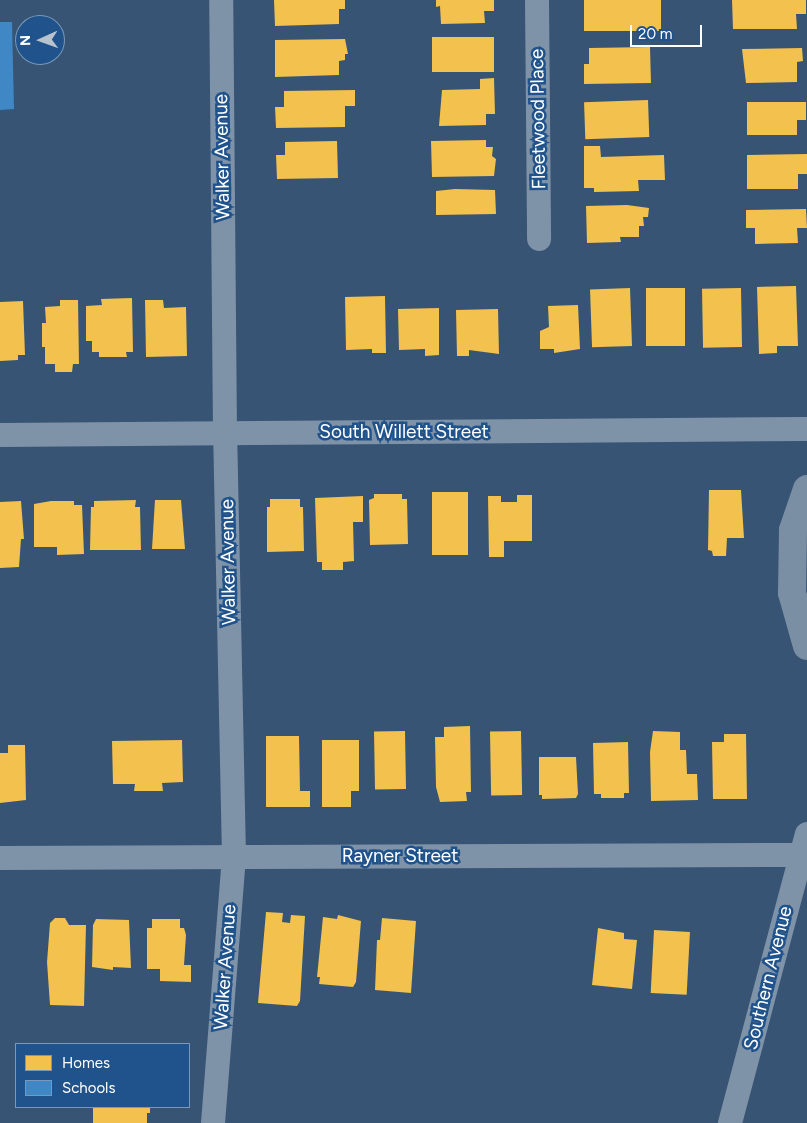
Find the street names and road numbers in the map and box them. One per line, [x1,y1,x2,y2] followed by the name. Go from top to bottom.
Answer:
[525,49,551,189] street label: Fleetwood Place
[210,94,234,220] street label: Walker Avenue
[319,421,489,443] street label: South Willett Street
[216,499,240,625] street label: Walker Avenue
[342,845,458,867] street label: Rayner Street
[209,903,241,1031] street label: Walker Avenue
[739,904,797,1052] street label: Southern Avenue

